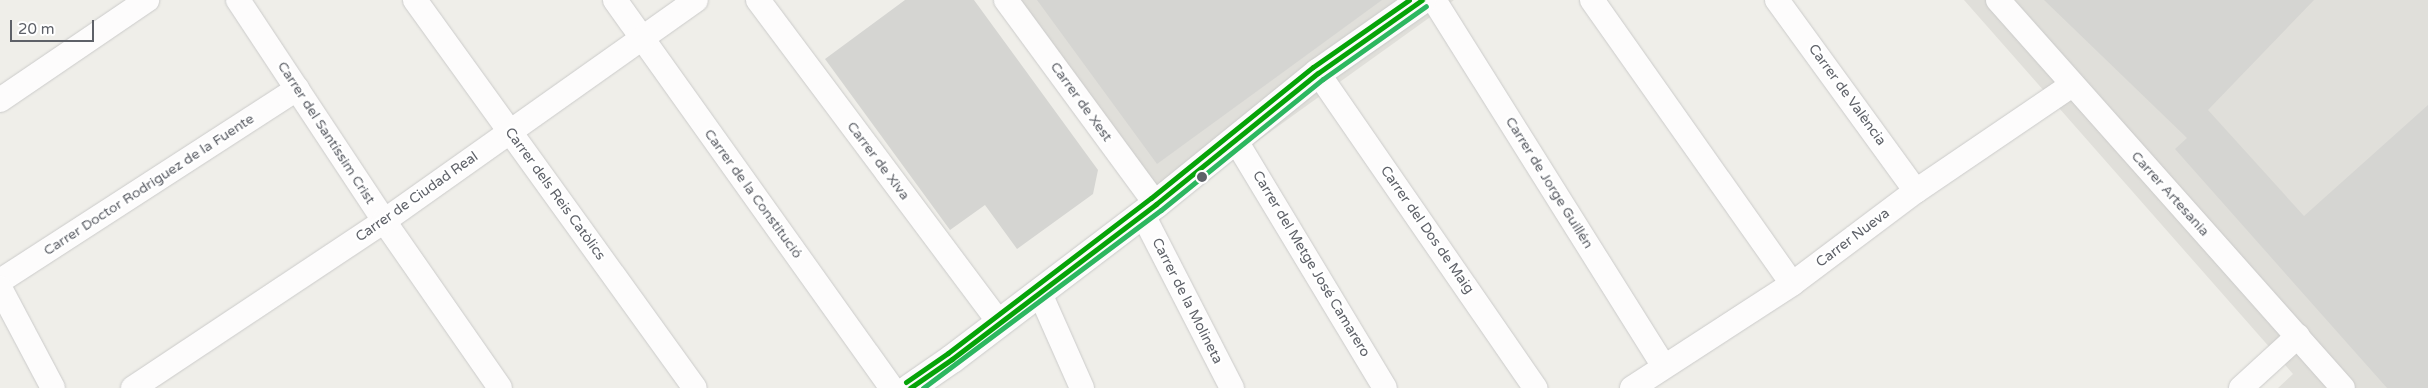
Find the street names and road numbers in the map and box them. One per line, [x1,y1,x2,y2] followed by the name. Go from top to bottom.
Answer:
[1805,41,1889,149] street label: Carrer de València
[274,59,378,207] street label: Carrer del Santíssim Crist
[1047,59,1115,145] street label: Carrer de Xest
[41,111,257,259] street label: Carrer Doctor Rodriguez de la Fuente
[1502,114,1596,252] street label: Carrer de Jorge Guillén
[843,119,913,203] street label: Carrer de Xiva
[501,124,609,264] street label: Carrer dels Reis Catòlics
[700,126,806,262] street label: Carrer de la Constitució
[353,148,481,246] street label: Carrer de Ciudad Real
[2127,148,2213,240] street label: Carrer Artesania
[1376,163,1478,297] street label: Carrer del Dos de Maig
[1249,168,1373,360] street label: Carrer del Metge José Camarero
[1813,205,1893,271] street label: Carrer Nueva
[1148,235,1226,367] street label: Carrer de la Molineta

